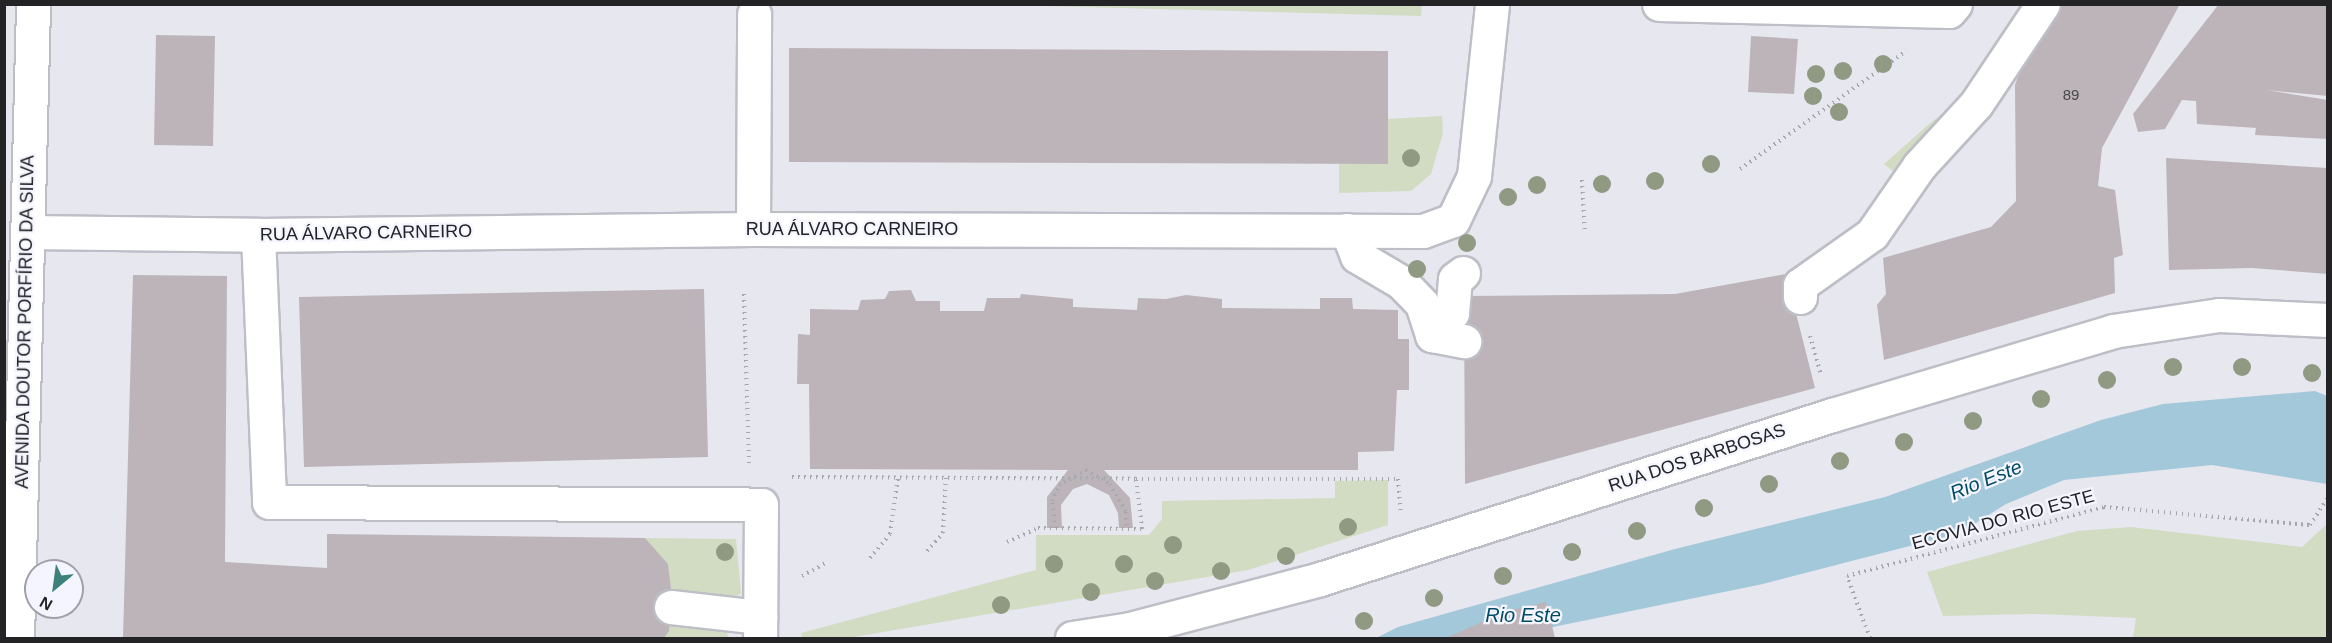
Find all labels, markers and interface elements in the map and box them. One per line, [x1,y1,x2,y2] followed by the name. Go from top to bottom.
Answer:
[2063,86,2079,104] house number: 89
[11,154,39,490] street label: AVENIDA DOUTOR PORFÍRIO DA SILVA
[745,218,959,240] street label: RUA ÁLVARO CARNEIRO
[259,220,473,246] street label: RUA ÁLVARO CARNEIRO
[1605,419,1789,497] street label: RUA DOS BARBOSAS
[1946,455,2026,505] water label: Rio Este
[1909,485,2097,555] street label: ECOVIA DO RIO ESTE
[24,559,84,619] north arrow
[37,593,55,614] text: N
[1485,603,1561,627] water label: Rio Este

